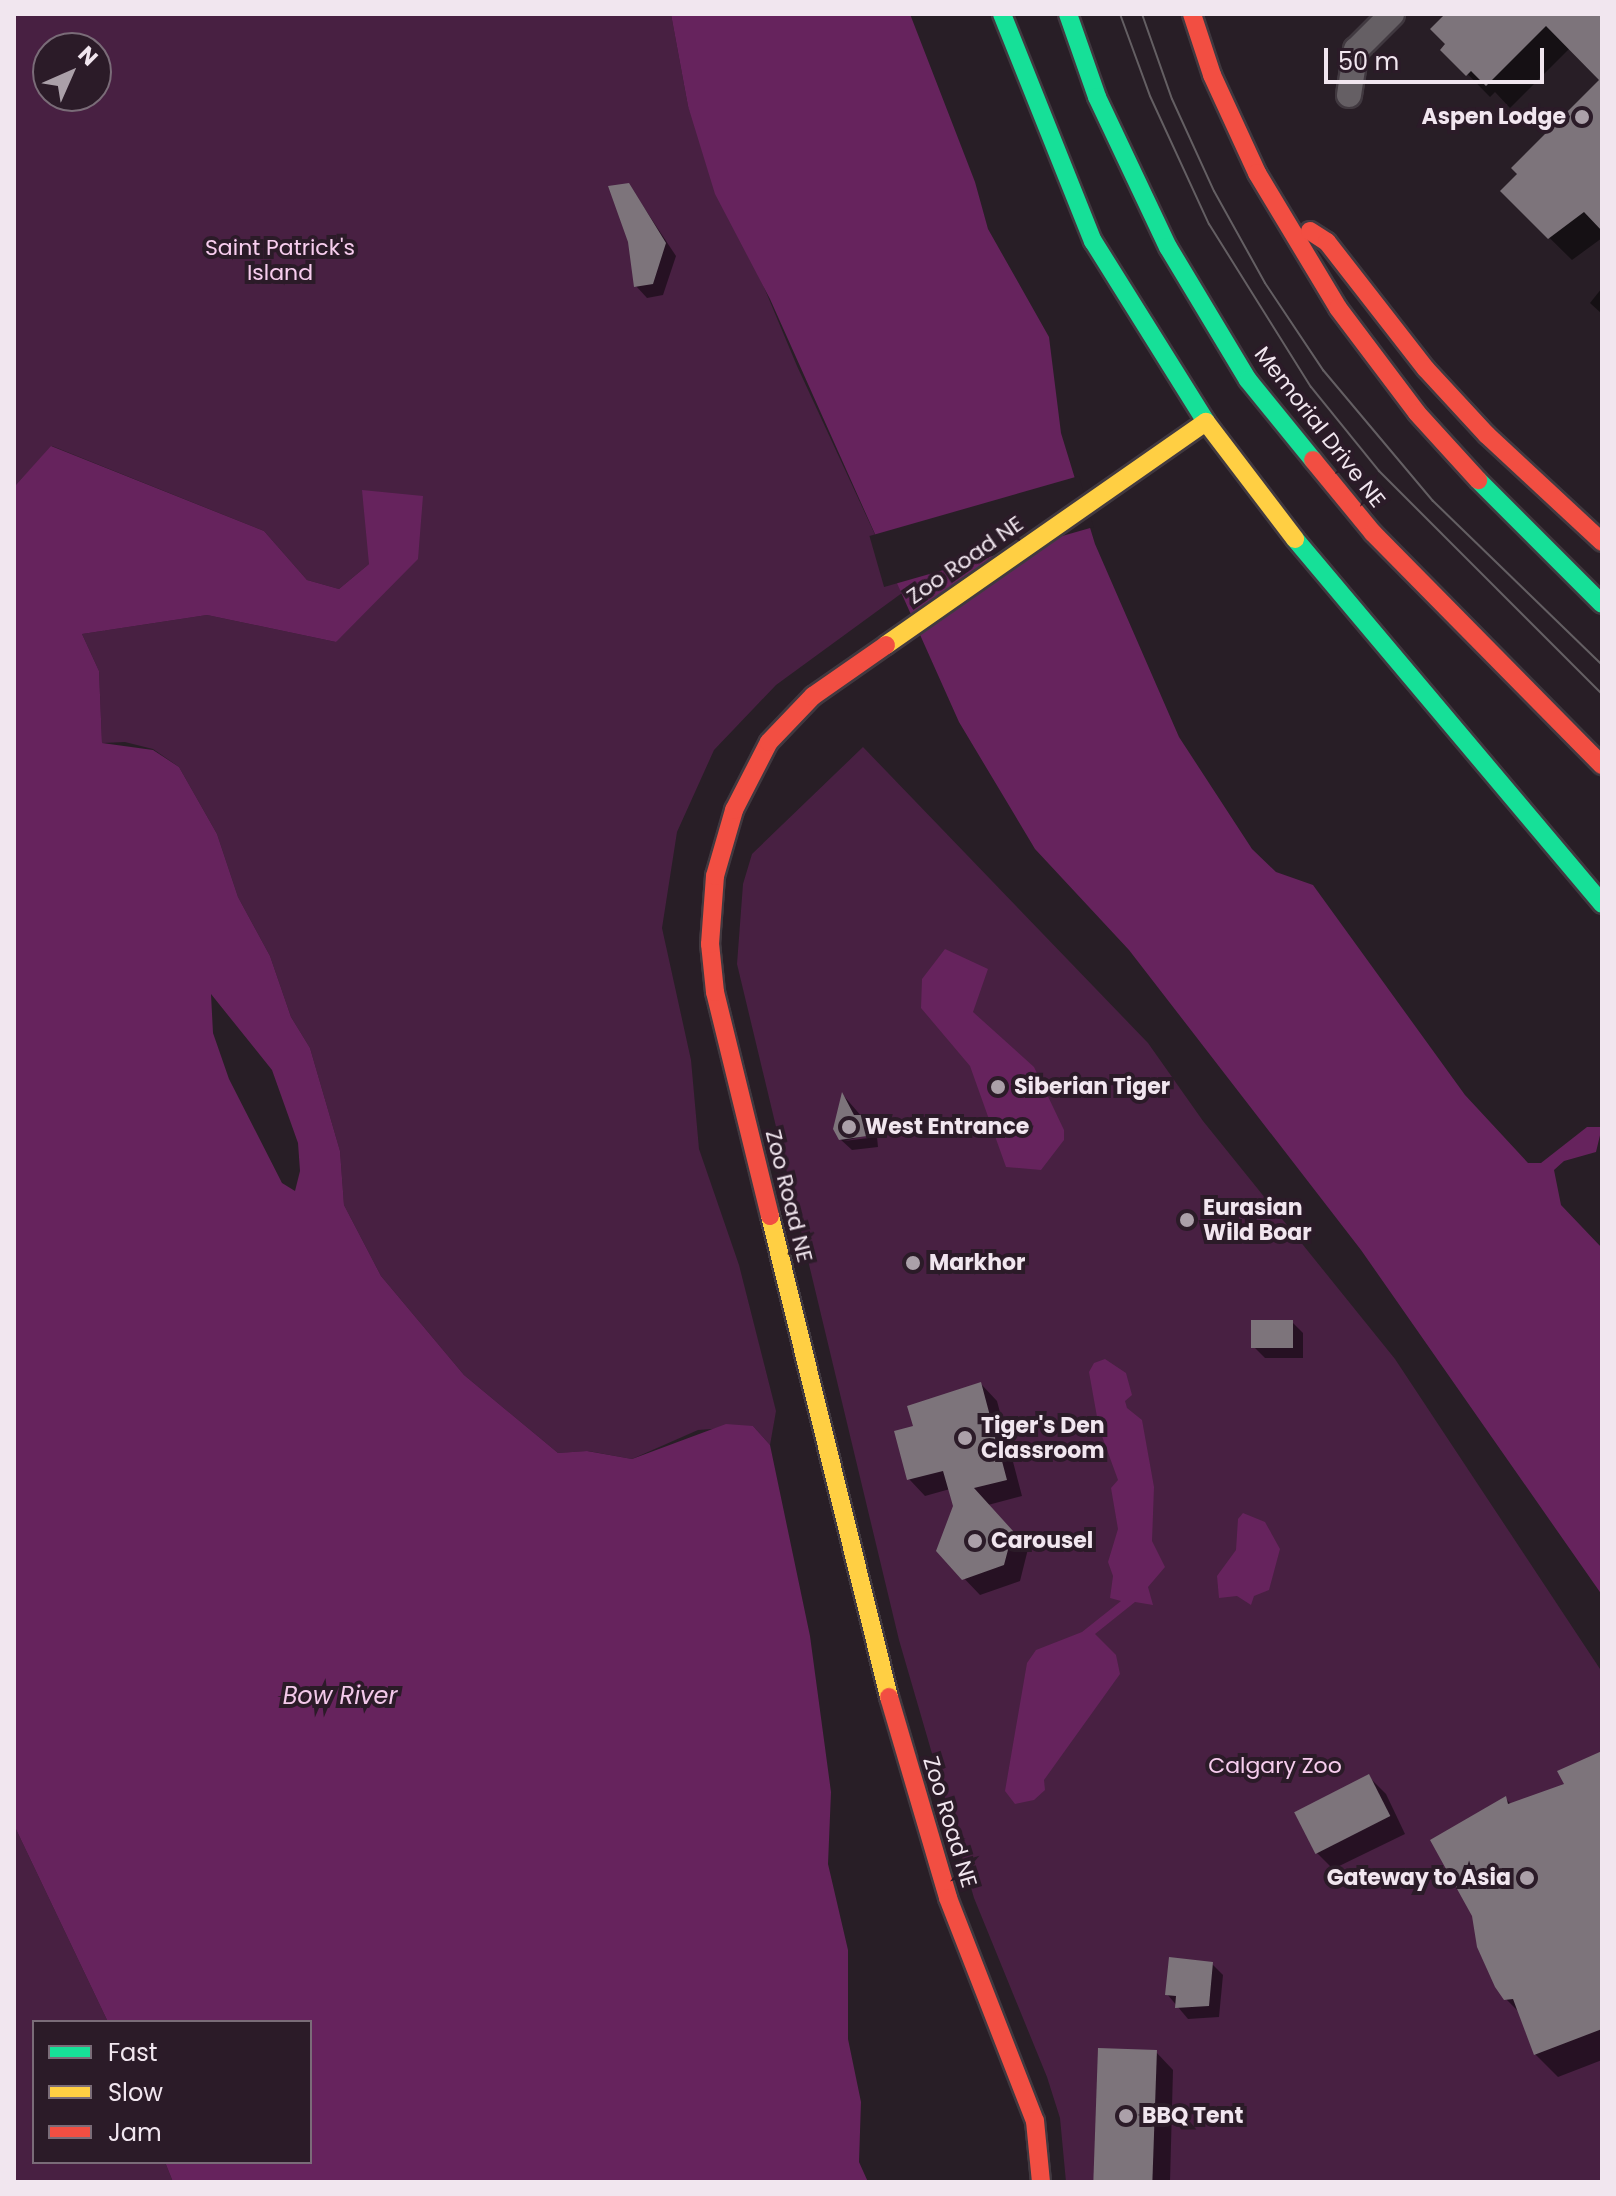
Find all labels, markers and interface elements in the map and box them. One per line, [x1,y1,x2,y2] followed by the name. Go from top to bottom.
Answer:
[32,32,112,112] north arrow
[1328,32,1548,82] scale bar
[71,39,105,73] text: N
[1338,45,1399,78] text: 50 m
[1422,104,1566,130] place label: Aspen Lodge
[1573,108,1591,126] marker: Aspen Lodge
[205,234,355,286] park label: Saint Patrick's Island
[1249,341,1391,513] street label: Memorial Drive NE
[902,510,1028,610] street label: Zoo Road NE
[1014,1074,1170,1100] place label: Siberian Tiger
[989,1078,1007,1096] marker: Siberian Tiger
[865,1114,1029,1140] place label: West Entrance
[840,1118,858,1136] marker: West Entrance
[760,1127,818,1265] street label: Zoo Road NE
[1203,1194,1312,1246] place label: Eurasian Wild Boar
[1178,1211,1196,1229] marker: Eurasian Wild Boar
[929,1250,1025,1276] place label: Markhor
[904,1254,922,1272] marker: Markhor
[981,1412,1105,1464] place label: Tiger's Den Classroom
[956,1429,974,1447] marker: Tiger's Den Classroom
[991,1528,1093,1554] place label: Carousel
[966,1532,984,1550] marker: Carousel
[283,1682,397,1710] water label: Bow River
[918,1753,982,1891] street label: Zoo Road NE
[1208,1753,1342,1779] park label: Calgary Zoo
[1327,1865,1511,1891] place label: Gateway to Asia
[1518,1869,1536,1887] marker: Gateway to Asia
[32,2020,312,2164] legend
[108,2036,158,2069] text: Fast
[108,2076,163,2109] text: Slow
[1142,2103,1243,2129] place label: BBQ Tent
[1117,2107,1135,2125] marker: BBQ Tent
[108,2116,162,2149] text: Jam

